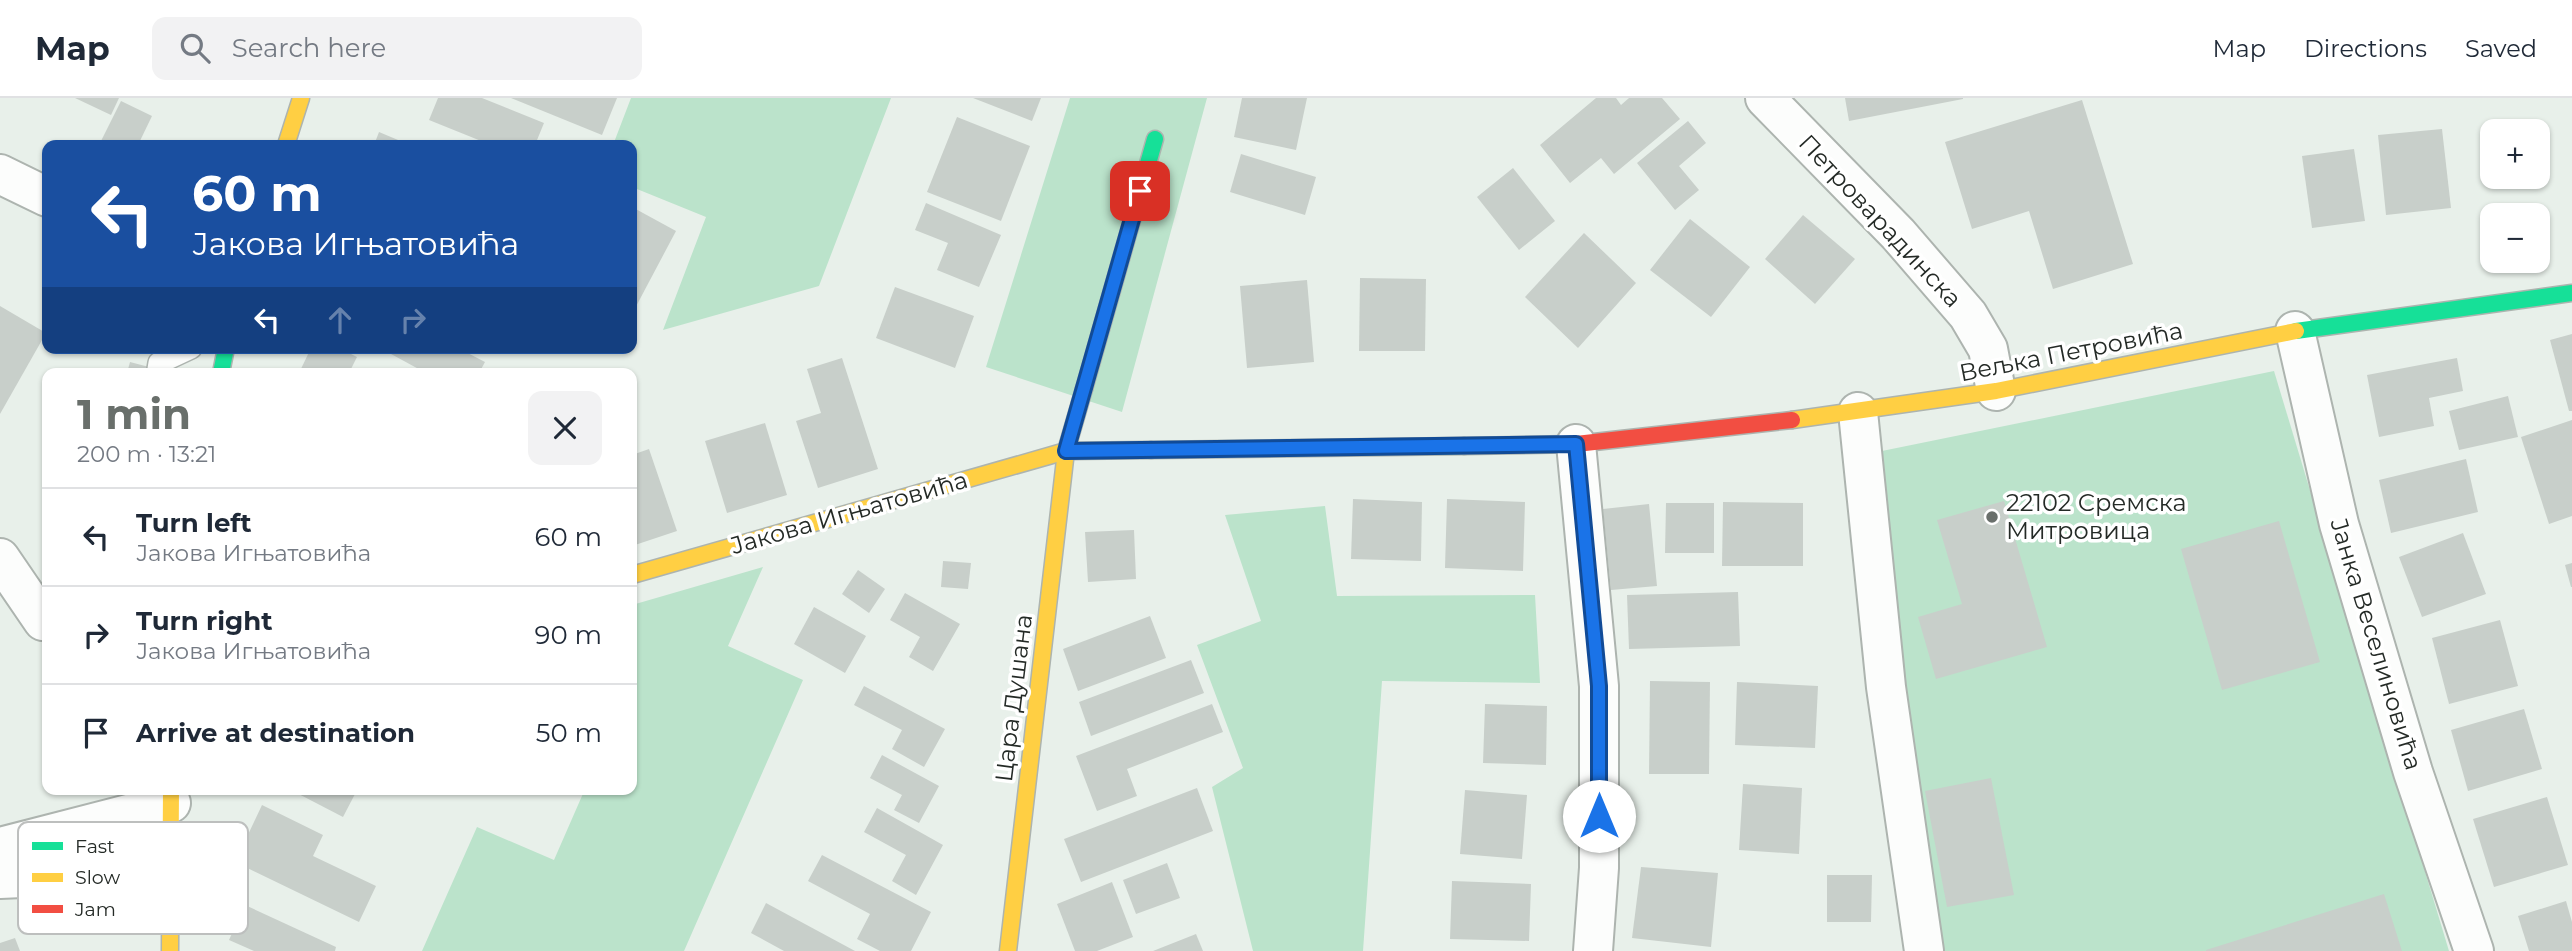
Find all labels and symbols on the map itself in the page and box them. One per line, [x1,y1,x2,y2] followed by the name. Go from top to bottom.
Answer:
[1793,128,1968,313] street label: Петроварадинска
[1110,161,1170,221] pin
[1957,316,2185,387] street label: Вељка Петровића
[727,465,971,560] street label: Јакова Игњатовића
[2006,488,2186,545] place label: 22102 Сремска Митровица
[1984,509,2000,525] marker: 22102 Сремска Митровица
[2324,514,2429,773] street label: Јанка Веселиновића
[989,613,1038,783] street label: Цара Душана
[1562,779,1636,853] position arrow
[18,822,248,934] legend
[75,835,115,858] text: Fast
[75,866,120,889] text: Slow
[74,898,116,921] text: Jam

